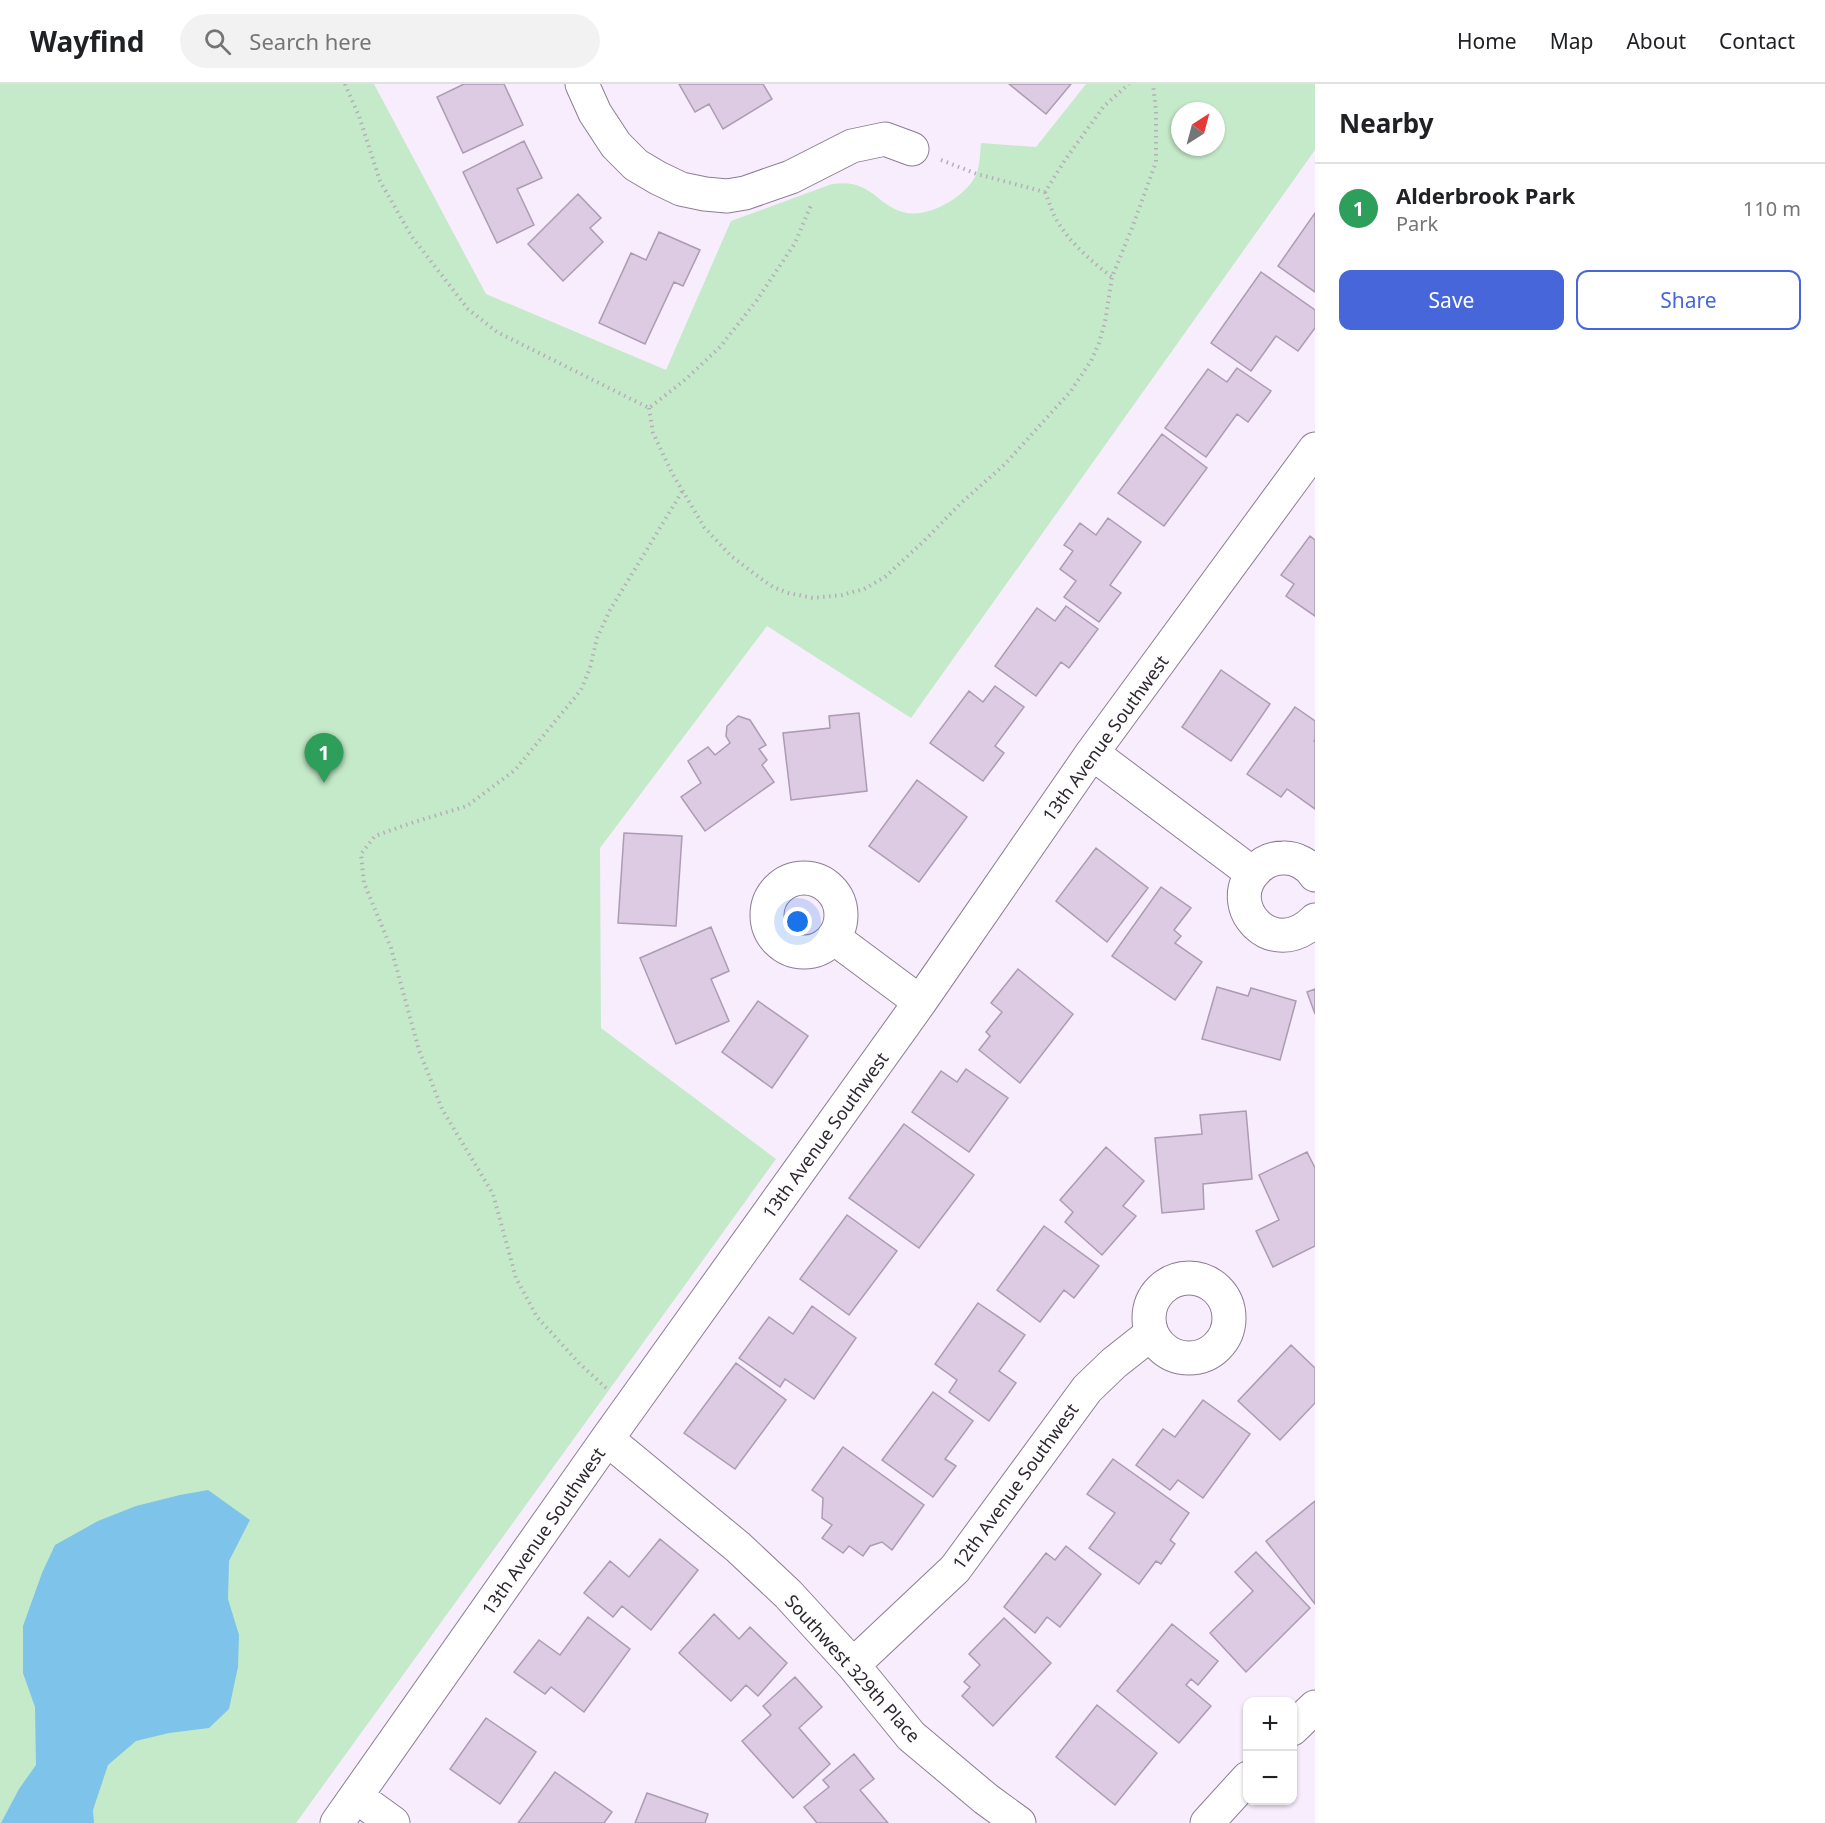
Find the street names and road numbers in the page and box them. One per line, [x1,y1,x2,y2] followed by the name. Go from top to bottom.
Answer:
[1037,650,1174,826] street label: 13th Avenue Southwest
[757,1047,894,1223] street label: 13th Avenue Southwest
[947,1398,1084,1574] street label: 12th Avenue Southwest
[476,1442,610,1620] street label: 13th Avenue Southwest
[780,1589,926,1747] street label: Southwest 329th Place

